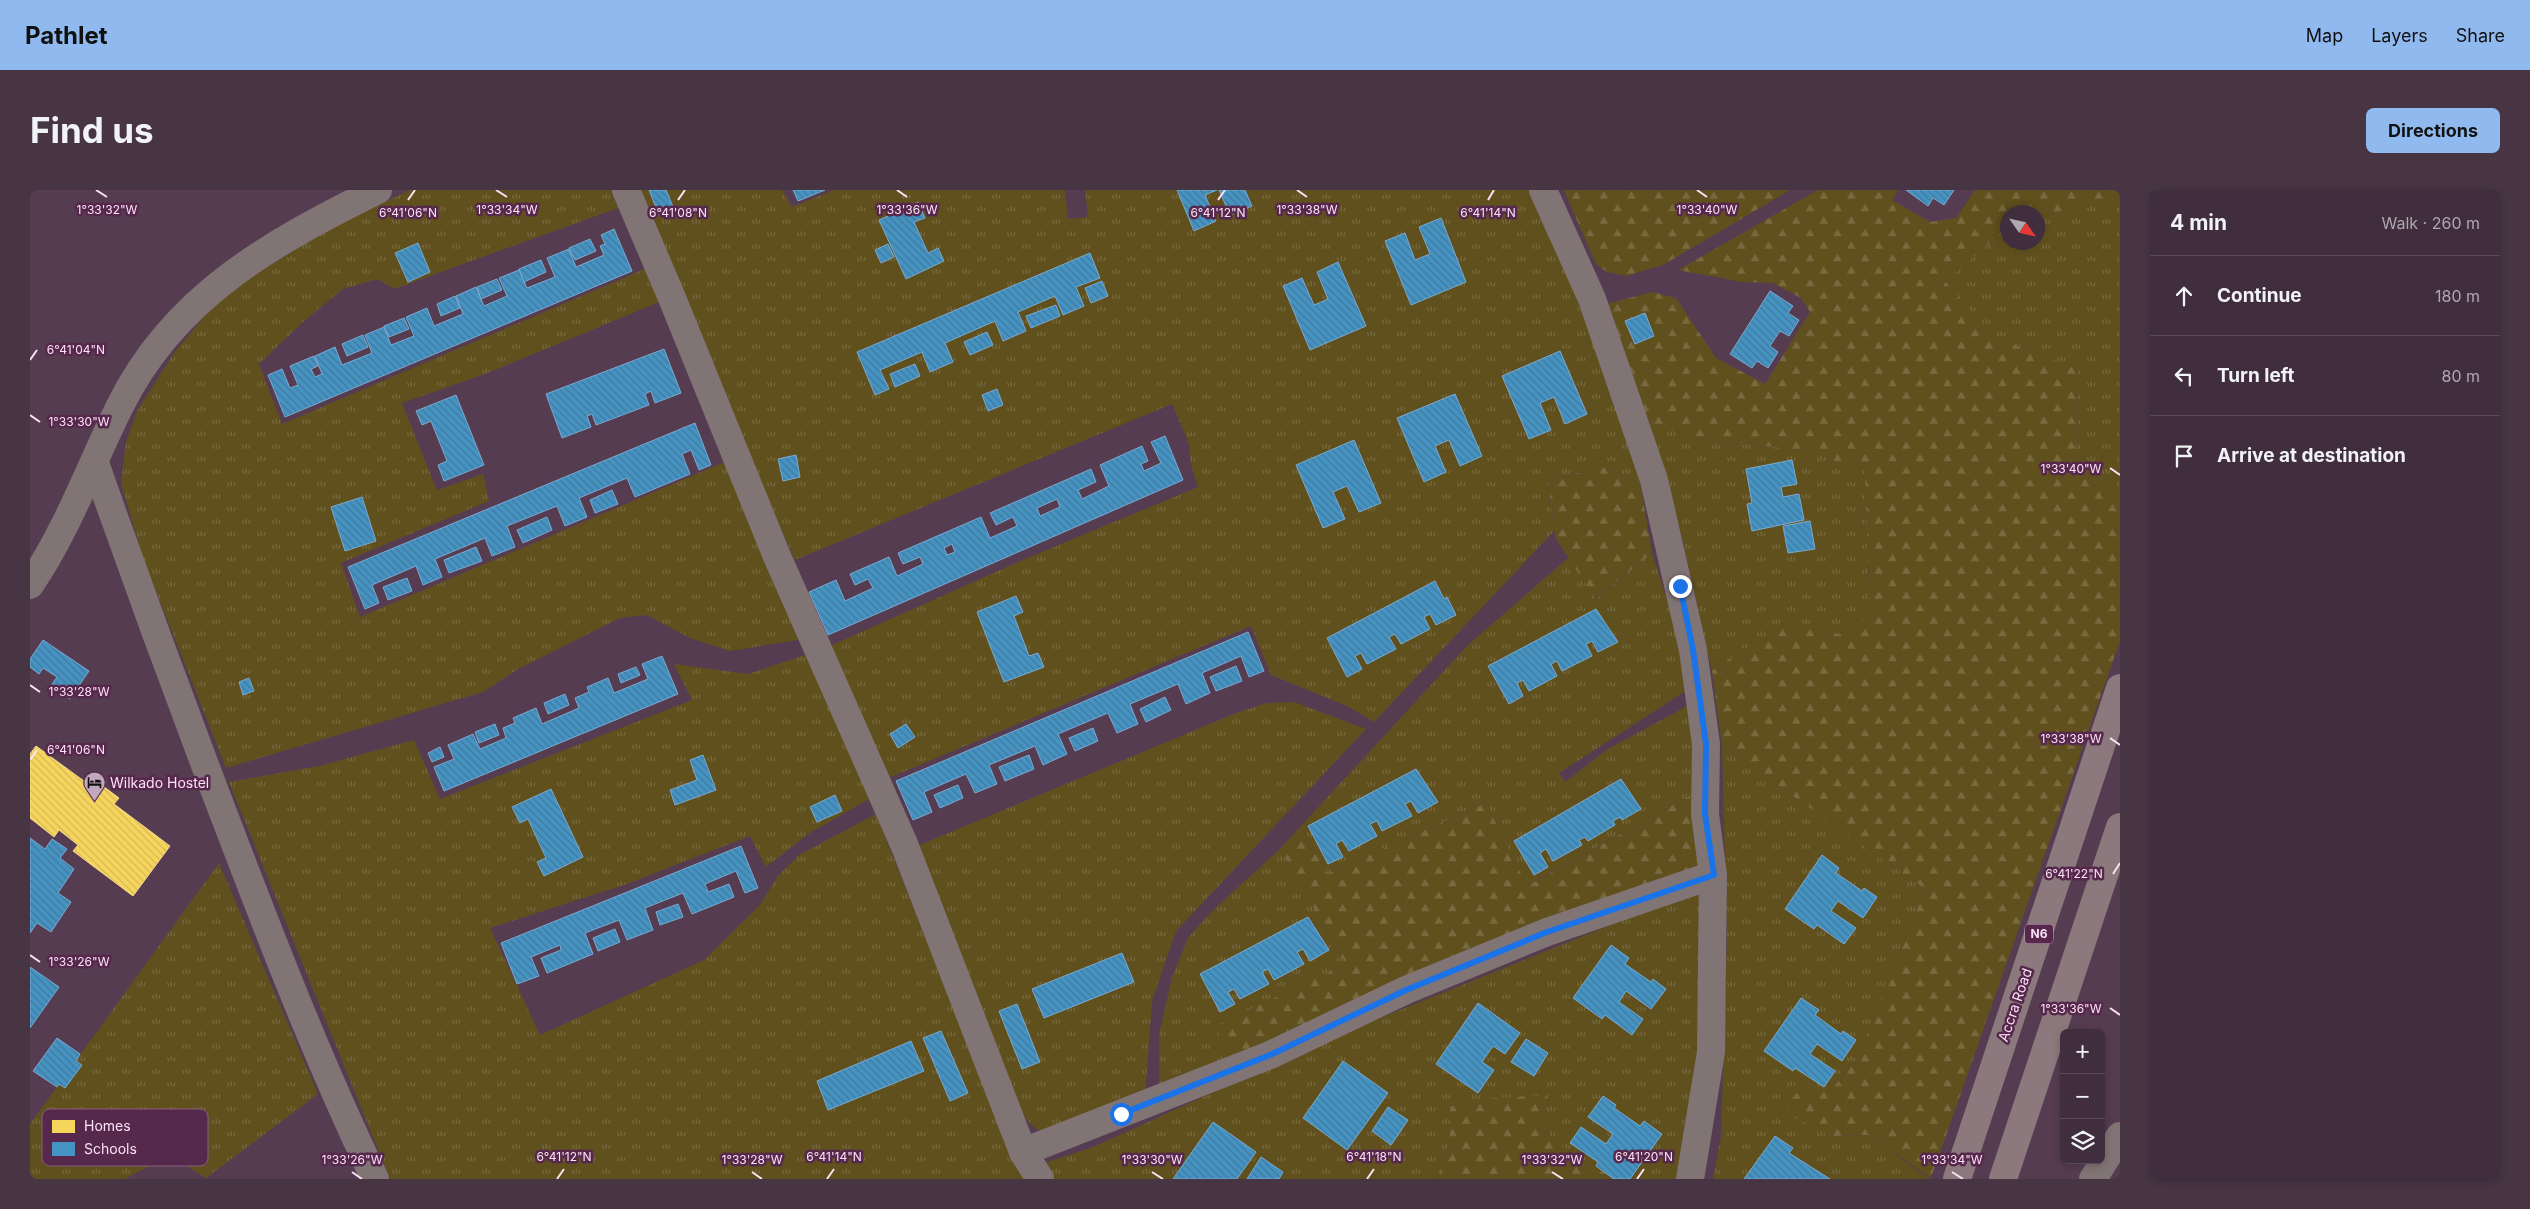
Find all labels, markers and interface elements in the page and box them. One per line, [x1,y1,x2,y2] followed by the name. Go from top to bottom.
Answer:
[25,21,108,50] text: Pathlet
[2306,25,2343,46] text: Map
[2371,25,2428,46] text: Layers
[2456,25,2505,46] text: Share
[2366,108,2500,153] button: Directions
[30,109,154,151] text: Find us
[77,202,138,217] text: 1°33'32"W
[476,202,538,217] text: 1°33'34"W
[876,202,938,217] text: 1°33'36"W
[1276,202,1338,217] text: 1°33'38"W
[1677,202,1738,217] text: 1°33'40"W
[379,205,437,220] text: 6°41'06"N
[649,205,707,220] text: 6°41'08"N
[1190,205,1246,220] text: 6°41'12"N
[1460,205,1516,220] text: 6°41'14"N
[2000,205,2045,250] north arrow
[2170,210,2227,235] text: 4 min
[2382,213,2480,233] text: Walk · 260 m
[2170,282,2198,310] icon: ahead
[2217,284,2302,307] text: Continue
[2435,286,2480,306] text: 180 m
[47,342,105,357] text: 6°41'04"N
[2170,362,2198,390] icon: left
[2217,364,2295,387] text: Turn left
[2441,366,2480,386] text: 80 m
[48,414,110,429] text: 1°33'30"W
[2170,442,2198,470] icon: arrive
[2217,444,2406,467] text: Arrive at destination
[2041,461,2102,476] text: 1°33'40"W
[1669,575,1692,598] route end
[49,684,110,699] text: 1°33'28"W
[2040,731,2102,746] text: 1°33'38"W
[47,742,105,757] text: 6°41'06"N
[82,771,106,802] hotel icon: Wilkado Hostel
[110,774,209,791] place label: Wilkado Hostel
[2045,866,2103,881] text: 6°41'22"N
[2025,924,2053,944] road number: N6
[49,954,110,969] text: 1°33'26"W
[1994,966,2035,1044] street label: Accra Road
[2040,1001,2102,1016] text: 1°33'36"W
[2060,1029,2105,1164] map controls
[2060,1029,2105,1074] button: +
[2060,1074,2105,1119] button: −
[1110,1103,1133,1126] route start
[42,1109,208,1166] legend
[84,1117,131,1134] text: Homes
[2060,1119,2105,1164] button: layers
[84,1140,137,1157] text: Schools
[536,1149,592,1164] text: 6°41'12"N
[806,1149,862,1164] text: 6°41'14"N
[1346,1149,1402,1164] text: 6°41'18"N
[1615,1149,1673,1164] text: 6°41'20"N
[322,1152,383,1167] text: 1°33'26"W
[722,1152,783,1167] text: 1°33'28"W
[1121,1152,1183,1167] text: 1°33'30"W
[1522,1152,1583,1167] text: 1°33'32"W
[1921,1152,1983,1167] text: 1°33'34"W

